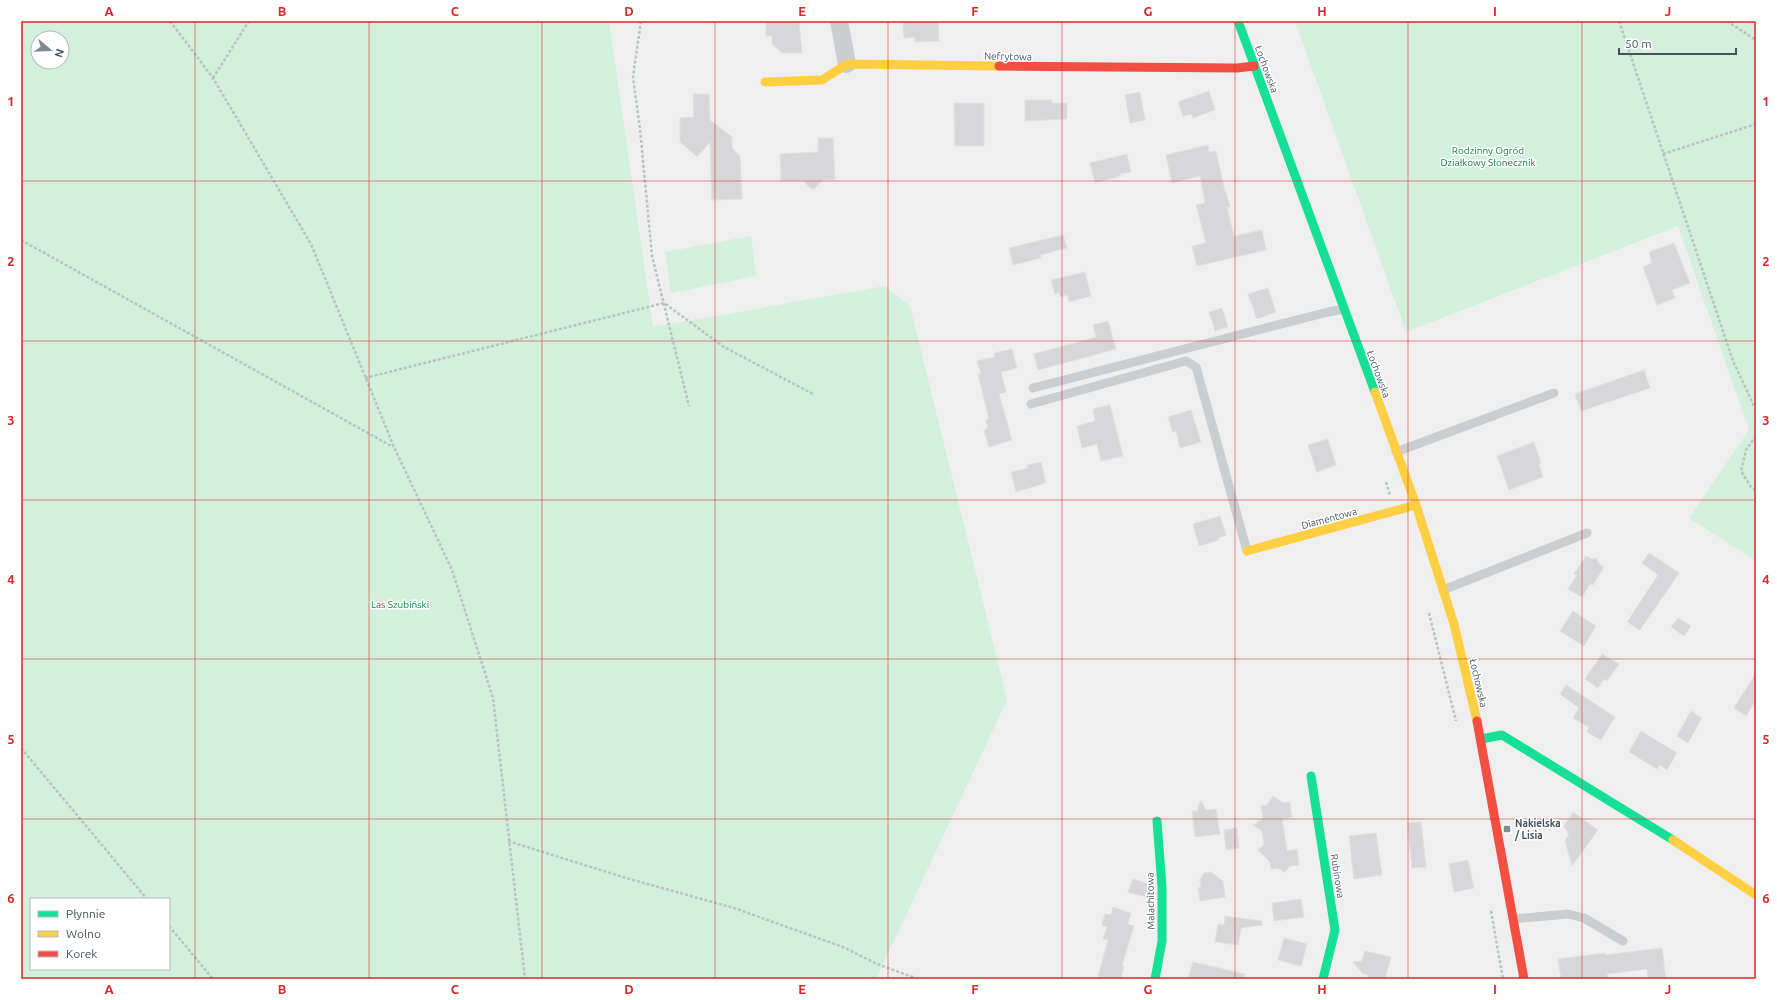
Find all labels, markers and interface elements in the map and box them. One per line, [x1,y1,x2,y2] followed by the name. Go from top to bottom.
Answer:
[104,4,114,18] text: A
[278,4,287,18] text: B
[451,4,460,18] text: C
[624,4,634,18] text: D
[798,4,806,18] text: E
[971,4,979,18] text: F
[1144,4,1153,18] text: G
[1317,4,1327,18] text: H
[1493,4,1497,18] text: I
[1665,4,1671,18] text: J
[30,30,70,70] north arrow
[1619,30,1736,56] scale bar
[1625,37,1652,50] text: 50 m
[1253,44,1280,94] street label: Łochowska
[52,47,66,59] text: N
[984,51,1032,62] street label: Nefrytowa
[7,94,15,108] text: 1
[1762,94,1770,108] text: 1
[1440,145,1536,168] park label: Rodzinny Ogród Działkowy Słonecznik
[7,254,15,268] text: 2
[1762,254,1770,268] text: 2
[1365,349,1392,399] street label: Łochowska
[7,413,15,427] text: 3
[1762,413,1770,427] text: 3
[1300,506,1358,531] street label: Diamentowa
[7,572,15,586] text: 4
[1762,572,1770,586] text: 4
[371,599,429,610] park label: Las Szubiński
[1468,658,1489,709] street label: Łochowska
[7,732,15,746] text: 5
[1762,732,1770,746] text: 5
[1514,818,1561,841] place label: Nakielska / Lisia
[1502,824,1512,834] marker: Nakielska / Lisia
[1329,853,1346,899] street label: Rubinowa
[1145,872,1156,930] street label: Malachitowa
[7,891,15,905] text: 6
[1762,891,1770,905] text: 6
[30,898,170,970] legend
[66,907,105,920] text: Płynnie
[66,927,101,940] text: Wolno
[66,947,97,960] text: Korek
[104,982,114,996] text: A
[278,982,287,996] text: B
[451,982,460,996] text: C
[624,982,634,996] text: D
[798,982,806,996] text: E
[971,982,979,996] text: F
[1144,982,1153,996] text: G
[1317,982,1327,996] text: H
[1493,982,1497,996] text: I
[1665,982,1671,996] text: J

